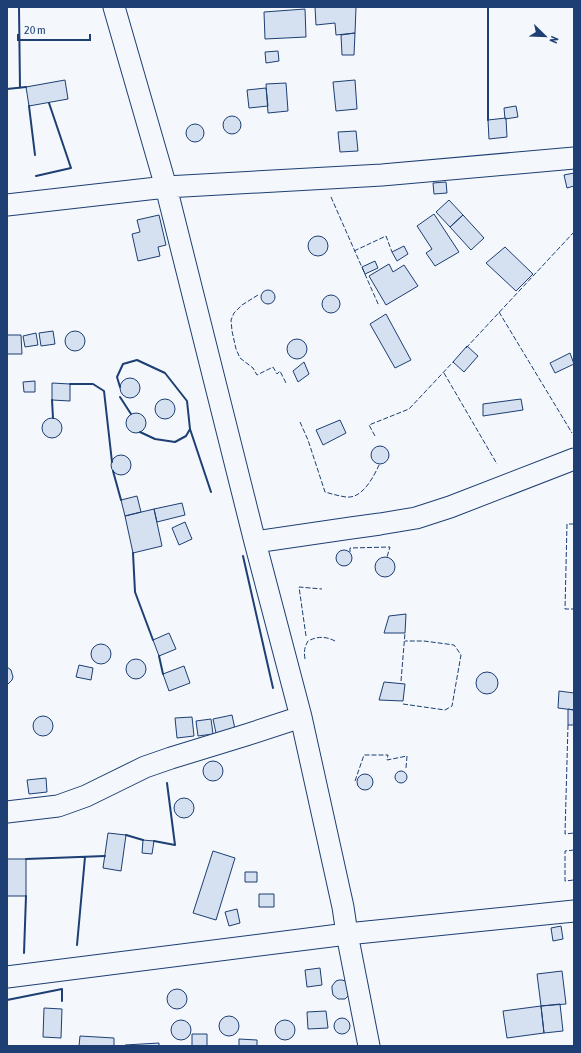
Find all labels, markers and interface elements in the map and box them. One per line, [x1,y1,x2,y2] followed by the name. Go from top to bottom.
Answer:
[18,16,90,42] scale bar
[525,16,565,56] north arrow
[24,23,46,37] text: 20 m
[547,35,561,45] text: N

